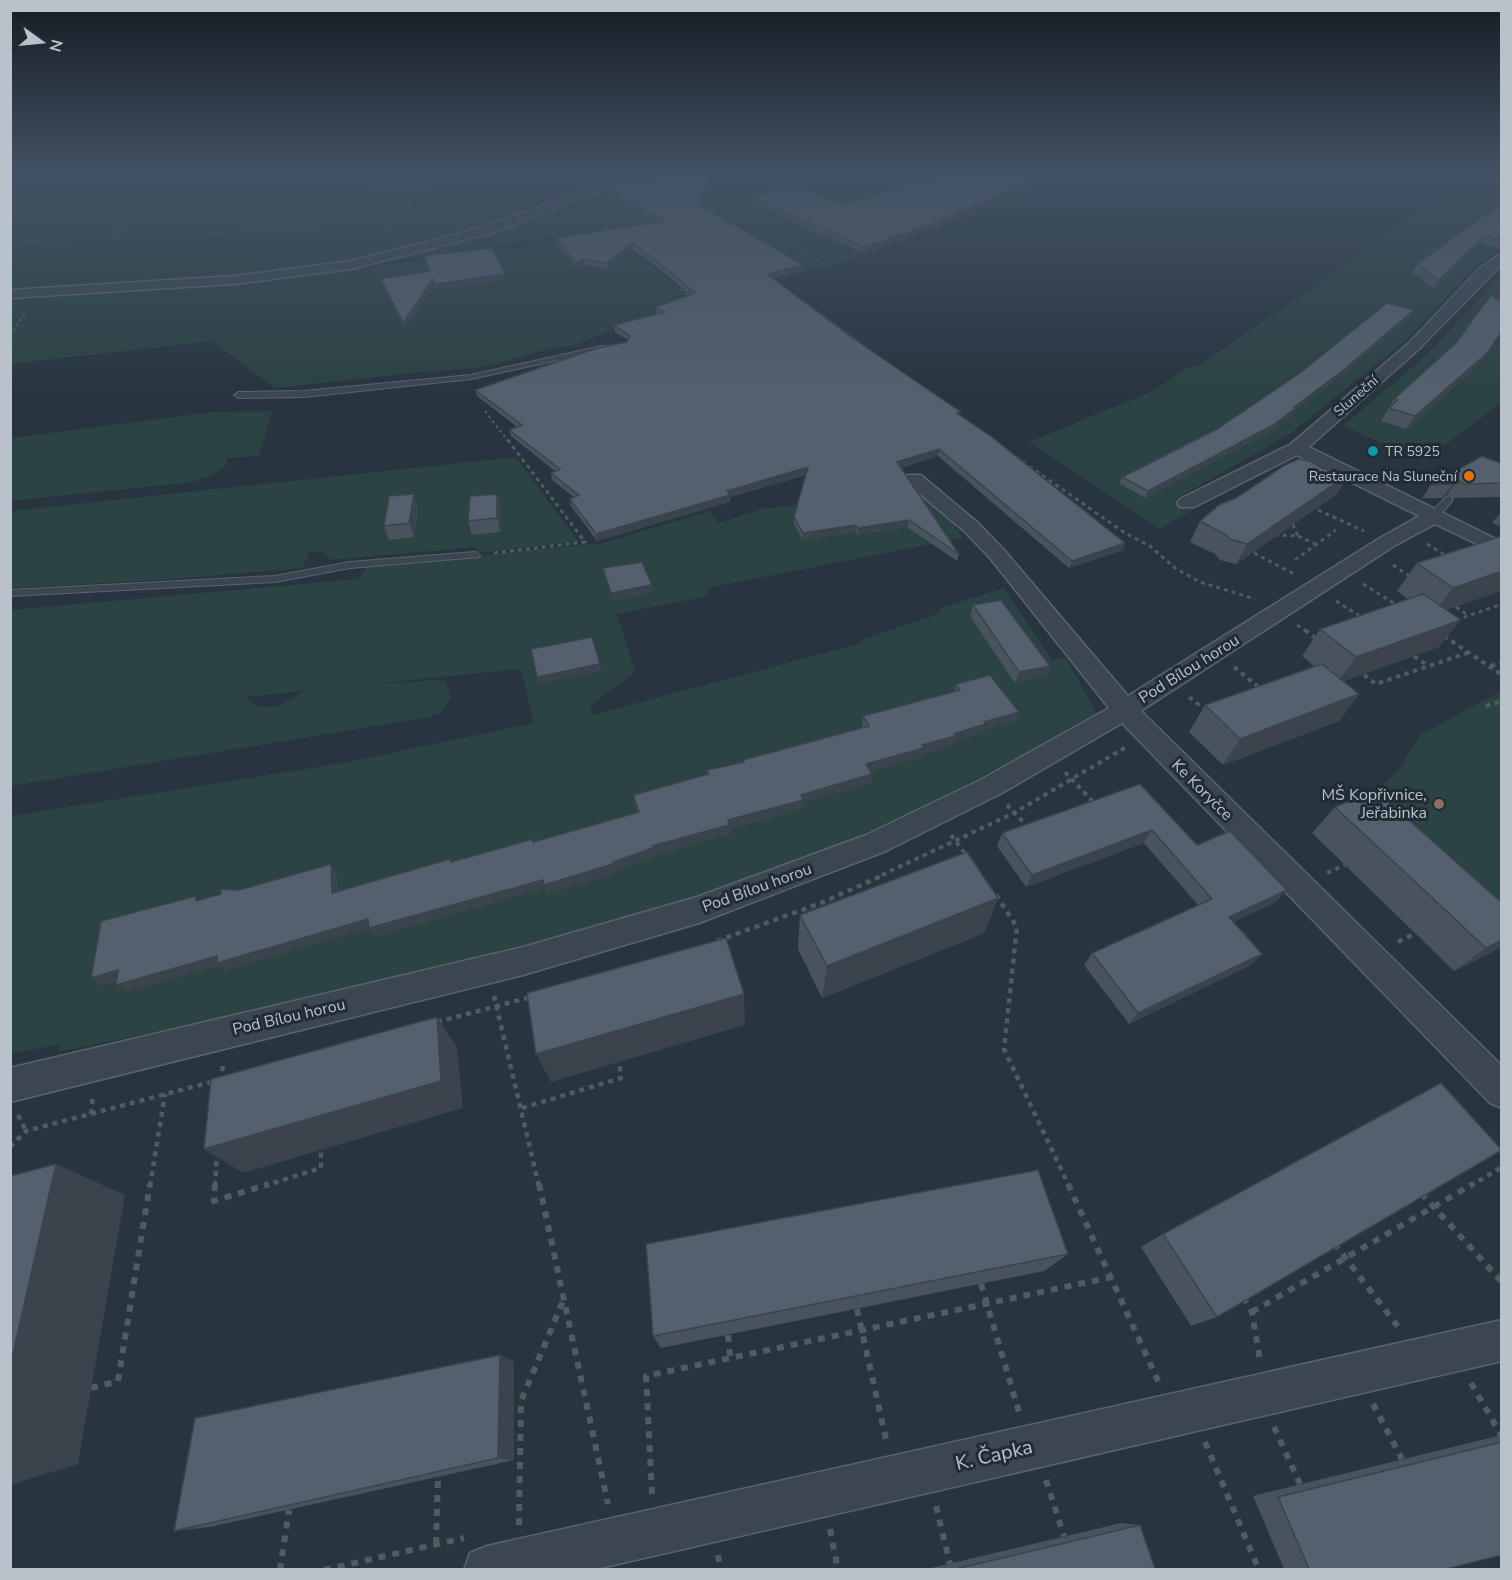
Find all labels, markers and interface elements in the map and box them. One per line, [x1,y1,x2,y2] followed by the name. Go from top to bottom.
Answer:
[12,12,72,72] north arrow
[43,37,68,54] text: N
[1330,371,1383,421] street label: Sluneční
[1385,442,1440,461] place label: TR 5925
[1366,444,1380,458] marker: TR 5925
[1309,467,1458,486] place label: Restaurace Na Sluneční
[1462,469,1476,483] marker: Restaurace Na Sluneční
[1134,629,1244,709] street label: Pod Bílou horou
[1166,754,1238,826] street label: Ke Koryčce
[1321,784,1427,824] place label: MŠ Kopřivnice, Jeřabinka
[1432,797,1446,811] marker: MŠ Kopřivnice, Jeřabinka
[699,858,815,918] street label: Pod Bílou horou
[231,993,347,1041] street label: Pod Bílou horou
[953,1433,1035,1477] street label: K. Čapka

